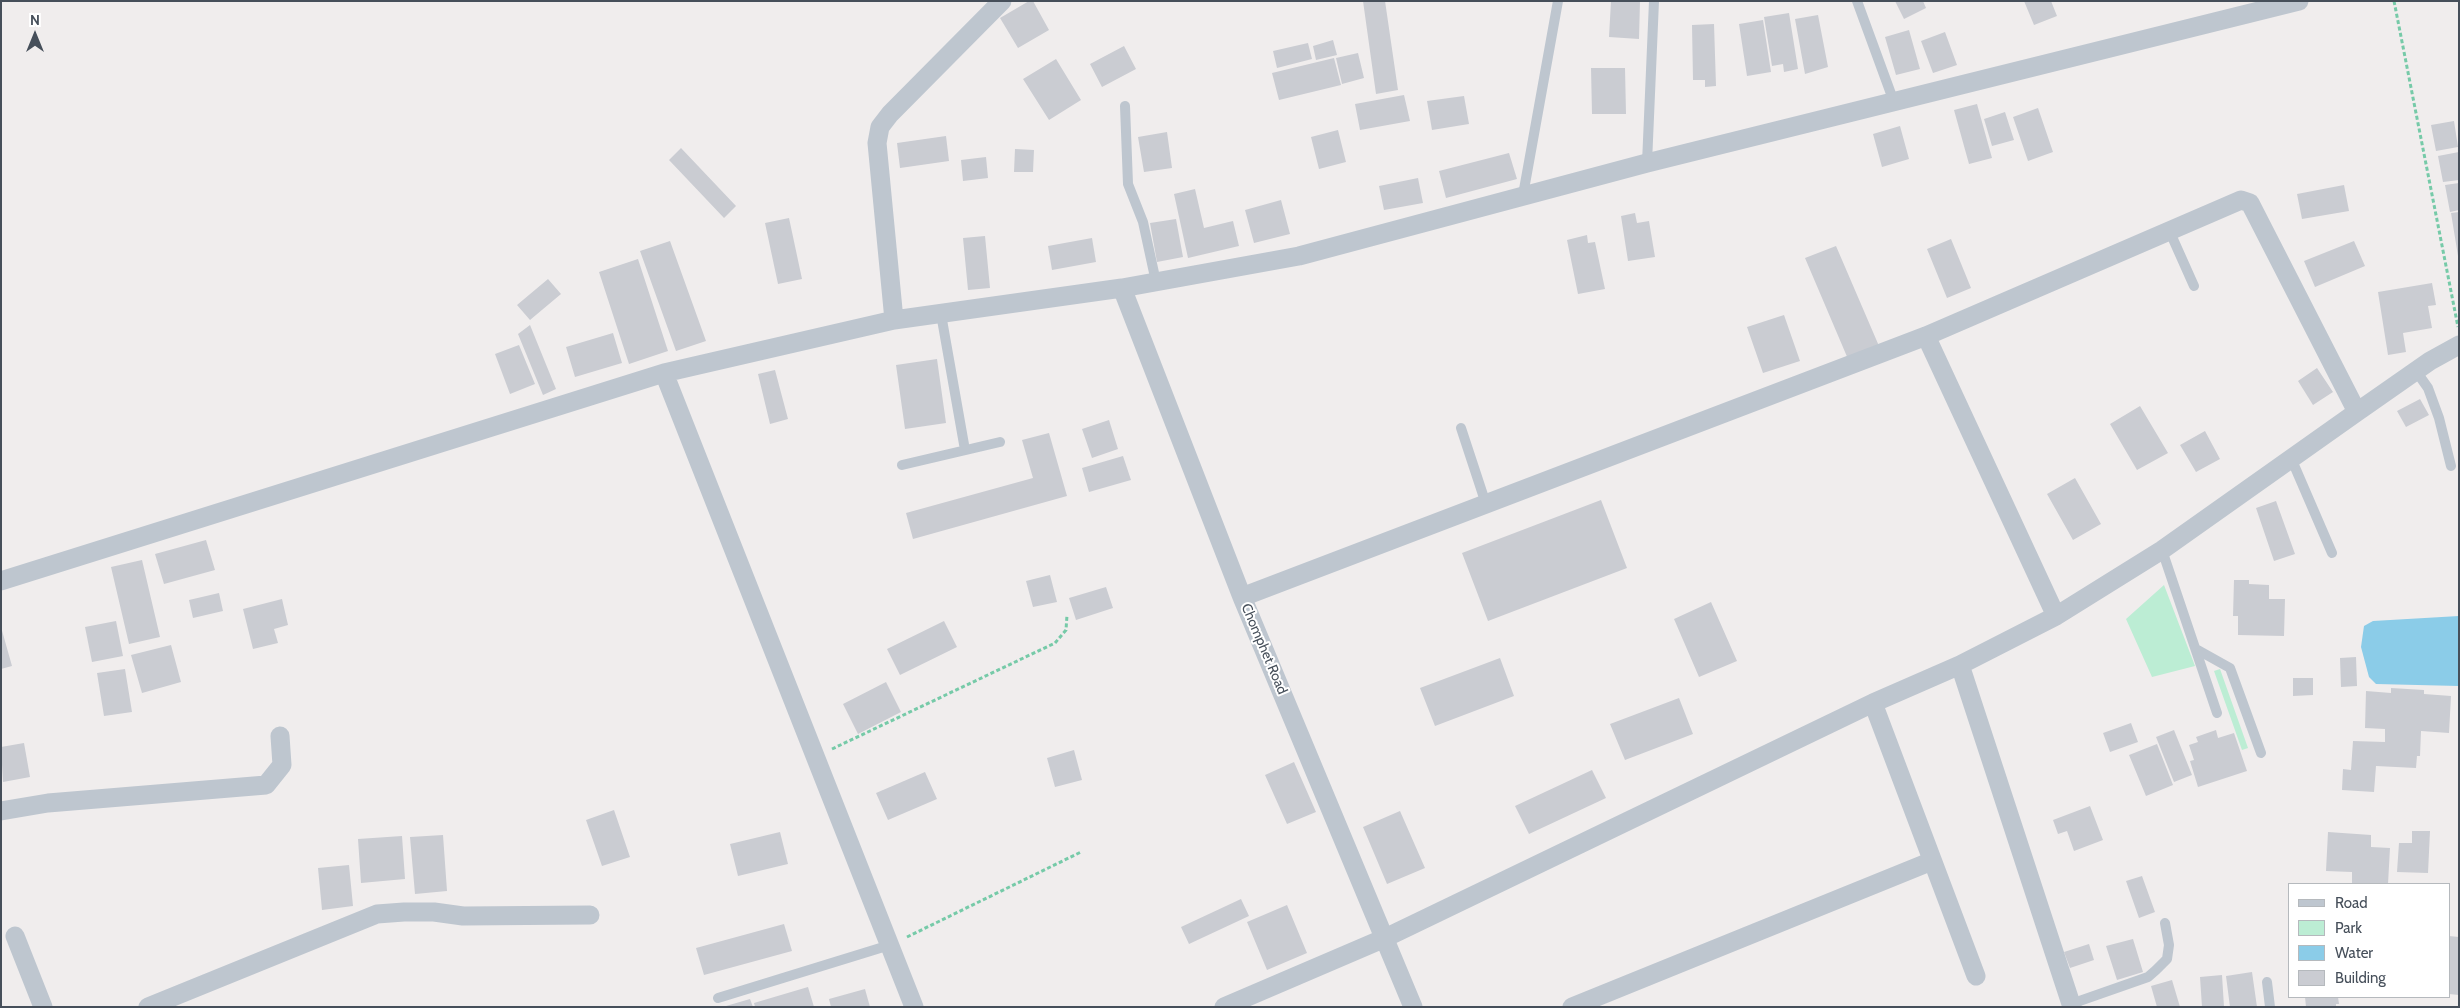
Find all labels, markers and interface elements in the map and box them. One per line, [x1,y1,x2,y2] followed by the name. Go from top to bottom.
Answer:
[10,10,60,60] north arrow
[30,11,40,29] text: N
[1237,601,1291,697] street label: Chomphet Road
[2288,883,2450,998] legend
[2335,894,2368,912] text: Road
[2335,919,2362,937] text: Park
[2335,944,2373,962] text: Water
[2335,969,2386,987] text: Building

